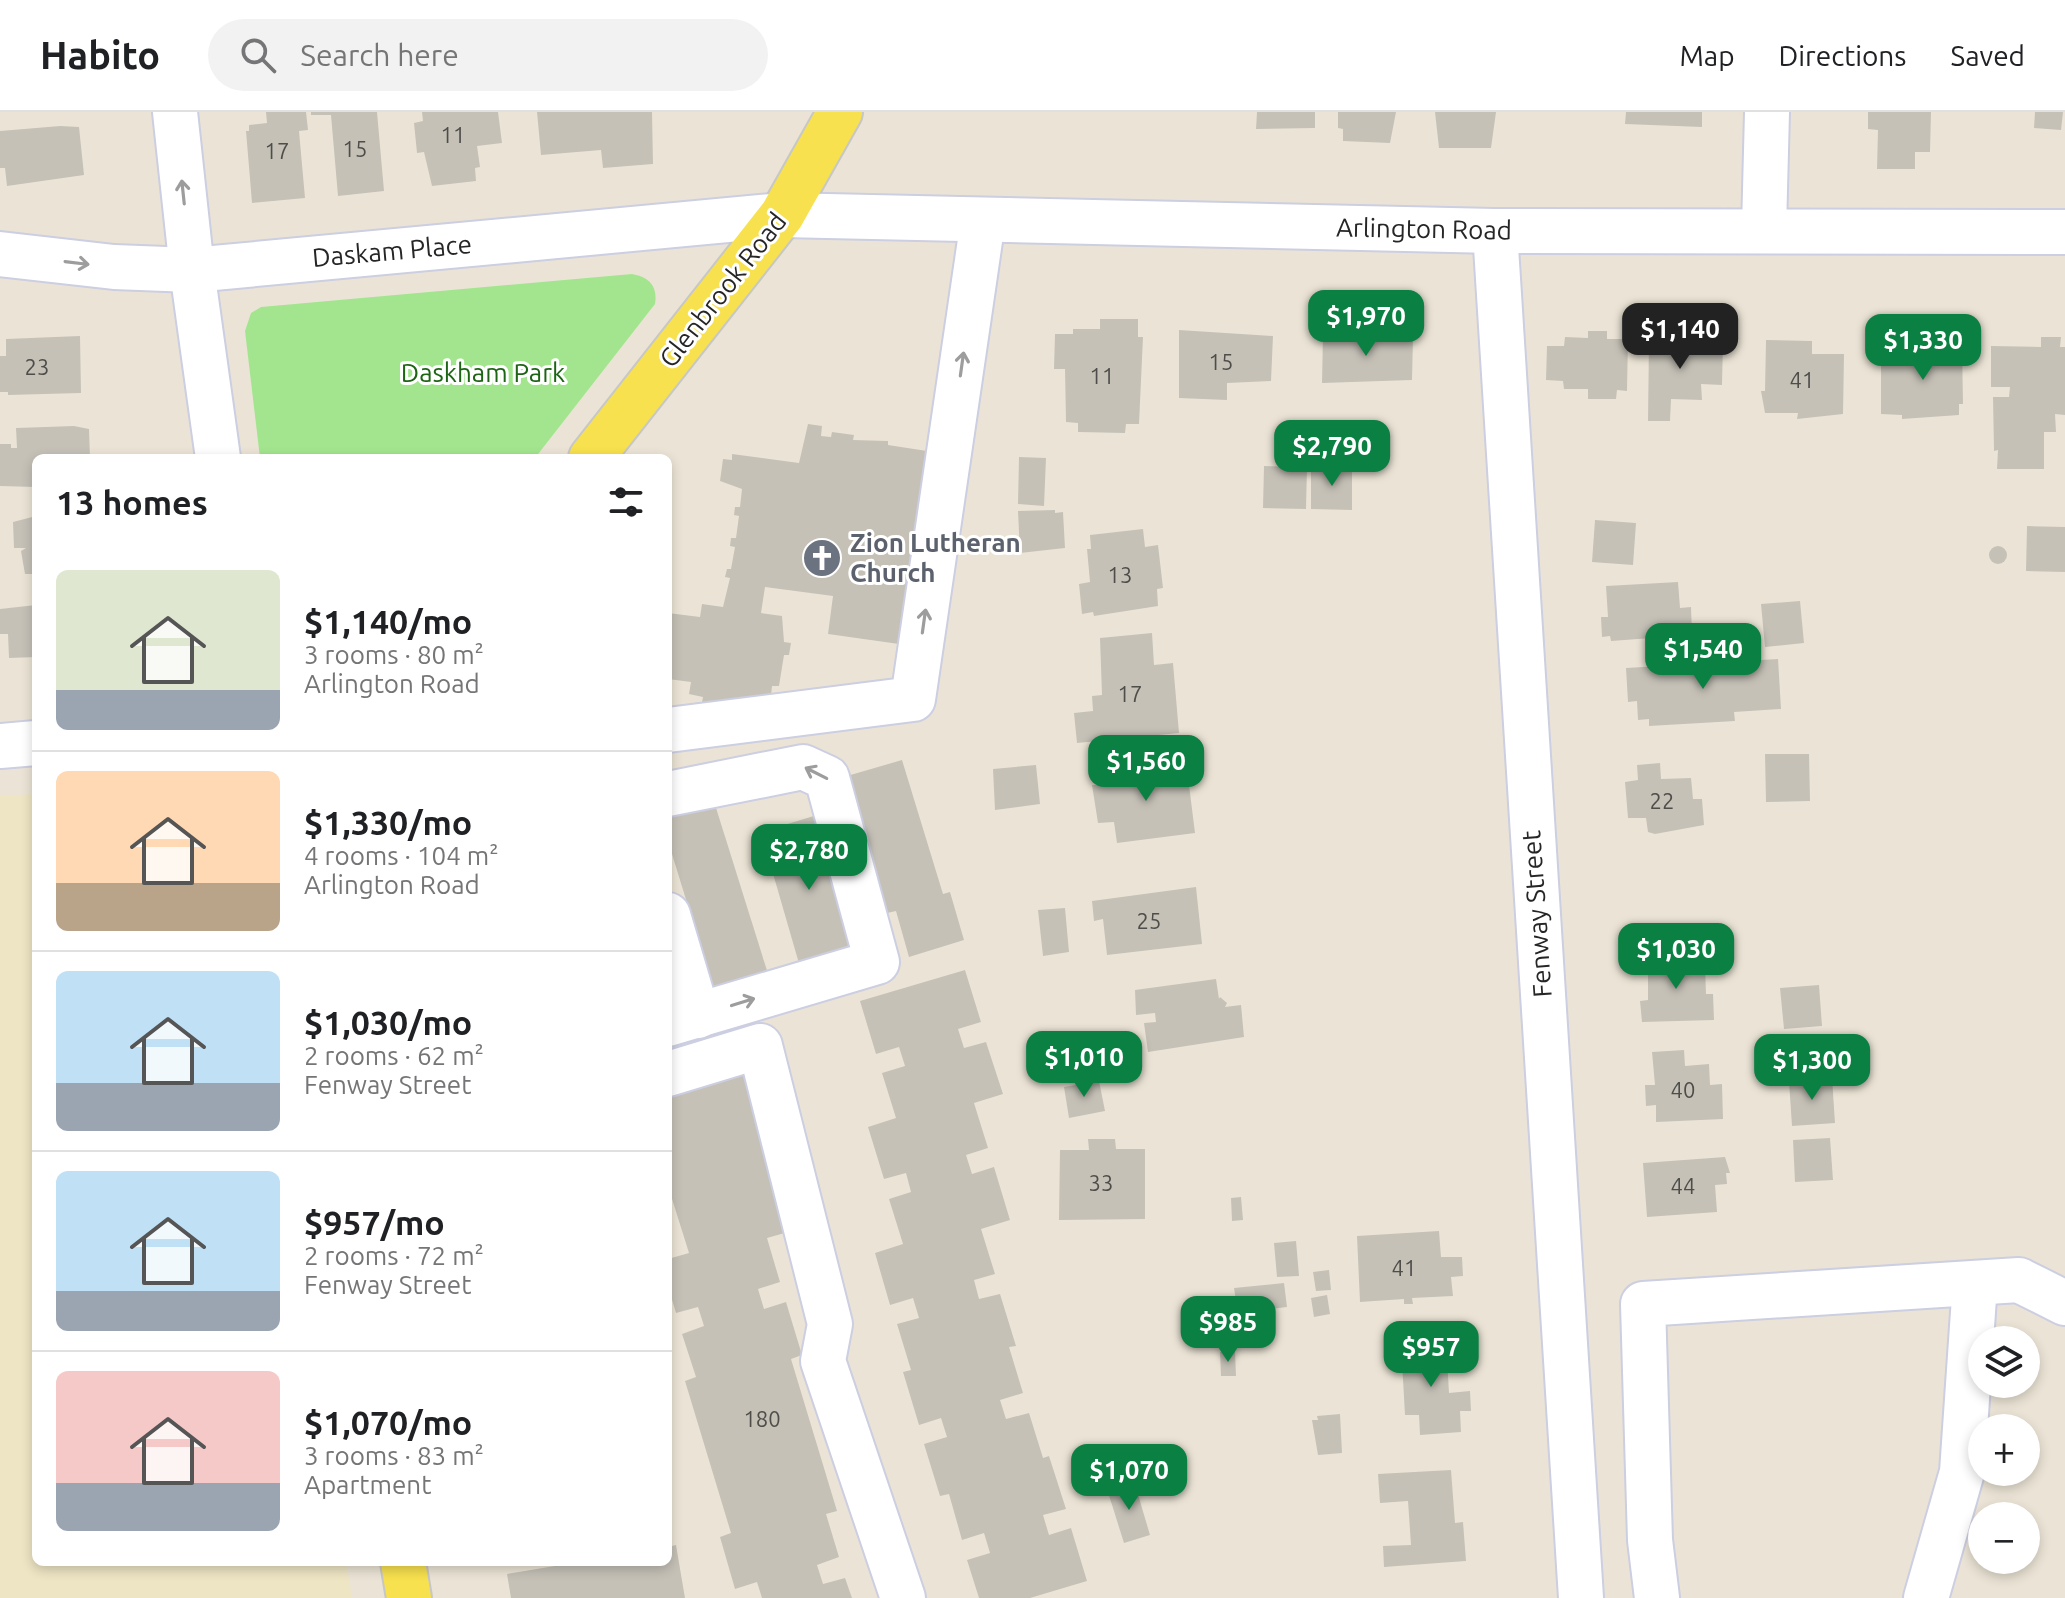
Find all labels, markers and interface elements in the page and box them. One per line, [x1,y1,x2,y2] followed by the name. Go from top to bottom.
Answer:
[208,19,768,91] search box
[236,33,280,77] icon: search
[40,34,160,76] text: Habito
[300,38,459,72] text: Search here
[1679,40,1735,71] text: Map
[1779,40,1906,71] text: Directions
[1950,40,2025,71] text: Saved
[441,122,465,147] house number: 11
[343,136,367,161] house number: 15
[265,138,289,163] house number: 17
[176,179,191,206] one-way arrow
[653,207,792,373] street label: Glenbrook Road
[1336,212,1512,245] street label: Arlington Road
[311,229,473,272] street label: Daskam Place
[64,256,90,271] one-way arrow
[1301,290,1431,358] pin: $1,970
[1326,301,1406,330] text: $1,970
[1615,303,1745,371] pin: $1,140
[1640,314,1720,343] text: $1,140
[1858,314,1988,382] pin: $1,330
[1883,325,1963,354] text: $1,330
[1209,349,1233,374] house number: 15
[955,352,970,377] one-way arrow
[25,354,49,379] house number: 23
[401,358,565,387] park label: Daskham Park
[1090,363,1114,388] house number: 11
[1790,367,1814,392] house number: 41
[1267,420,1397,488] pin: $2,790
[1292,431,1372,460] text: $2,790
[604,480,648,524] icon: filters
[56,483,208,521] text: 13 homes
[850,528,1021,587] place label: Zion Lutheran Church
[801,537,843,579] church icon: Zion Lutheran Church
[1108,562,1132,587] house number: 13
[120,602,216,698] icon: home
[304,602,472,640] text: $1,140/mo
[917,609,932,634] one-way arrow
[1638,623,1768,691] pin: $1,540
[1663,634,1743,663] text: $1,540
[304,640,484,669] text: 3 rooms · 80 m²
[304,669,480,698] text: Arlington Road
[1118,681,1142,706] house number: 17
[1081,735,1211,803] pin: $1,560
[1106,746,1186,775] text: $1,560
[804,765,828,780] one-way arrow
[1650,788,1674,813] house number: 22
[120,803,216,899] icon: home
[304,803,472,841] text: $1,330/mo
[744,824,874,892] pin: $2,780
[1516,830,1557,999] street label: Fenway Street
[769,835,849,864] text: $2,780
[304,841,499,870] text: 4 rooms · 104 m²
[304,870,480,899] text: Arlington Road
[1137,908,1161,933] house number: 25
[1611,923,1741,991] pin: $1,030
[1636,934,1716,963] text: $1,030
[729,994,755,1009] one-way arrow
[120,1003,216,1099] icon: home
[304,1003,472,1041] text: $1,030/mo
[1019,1031,1149,1099] pin: $1,010
[1747,1034,1877,1102] pin: $1,300
[304,1041,484,1070] text: 2 rooms · 62 m²
[1044,1042,1124,1071] text: $1,010
[1772,1045,1852,1074] text: $1,300
[304,1070,471,1099] text: Fenway Street
[1671,1077,1695,1102] house number: 40
[1089,1170,1113,1195] house number: 33
[1671,1173,1695,1198] house number: 44
[120,1203,216,1299] icon: home
[304,1203,445,1241] text: $957/mo
[304,1241,484,1270] text: 2 rooms · 72 m²
[1392,1255,1416,1280] house number: 41
[304,1270,471,1299] text: Fenway Street
[1181,1296,1275,1364] pin: $985
[1199,1307,1257,1336] text: $985
[1384,1321,1478,1389] pin: $957
[1968,1326,2040,1574] map controls
[1968,1326,2040,1398] button: layers
[1402,1332,1460,1361] text: $957
[120,1403,216,1499] icon: home
[304,1403,472,1441] text: $1,070/mo
[743,1406,781,1431] house number: 180
[1968,1414,2040,1486] button: +
[304,1441,484,1470] text: 3 rooms · 83 m²
[1064,1444,1194,1512] pin: $1,070
[1089,1455,1169,1484] text: $1,070
[304,1470,431,1499] text: Apartment
[1968,1502,2040,1574] button: −

